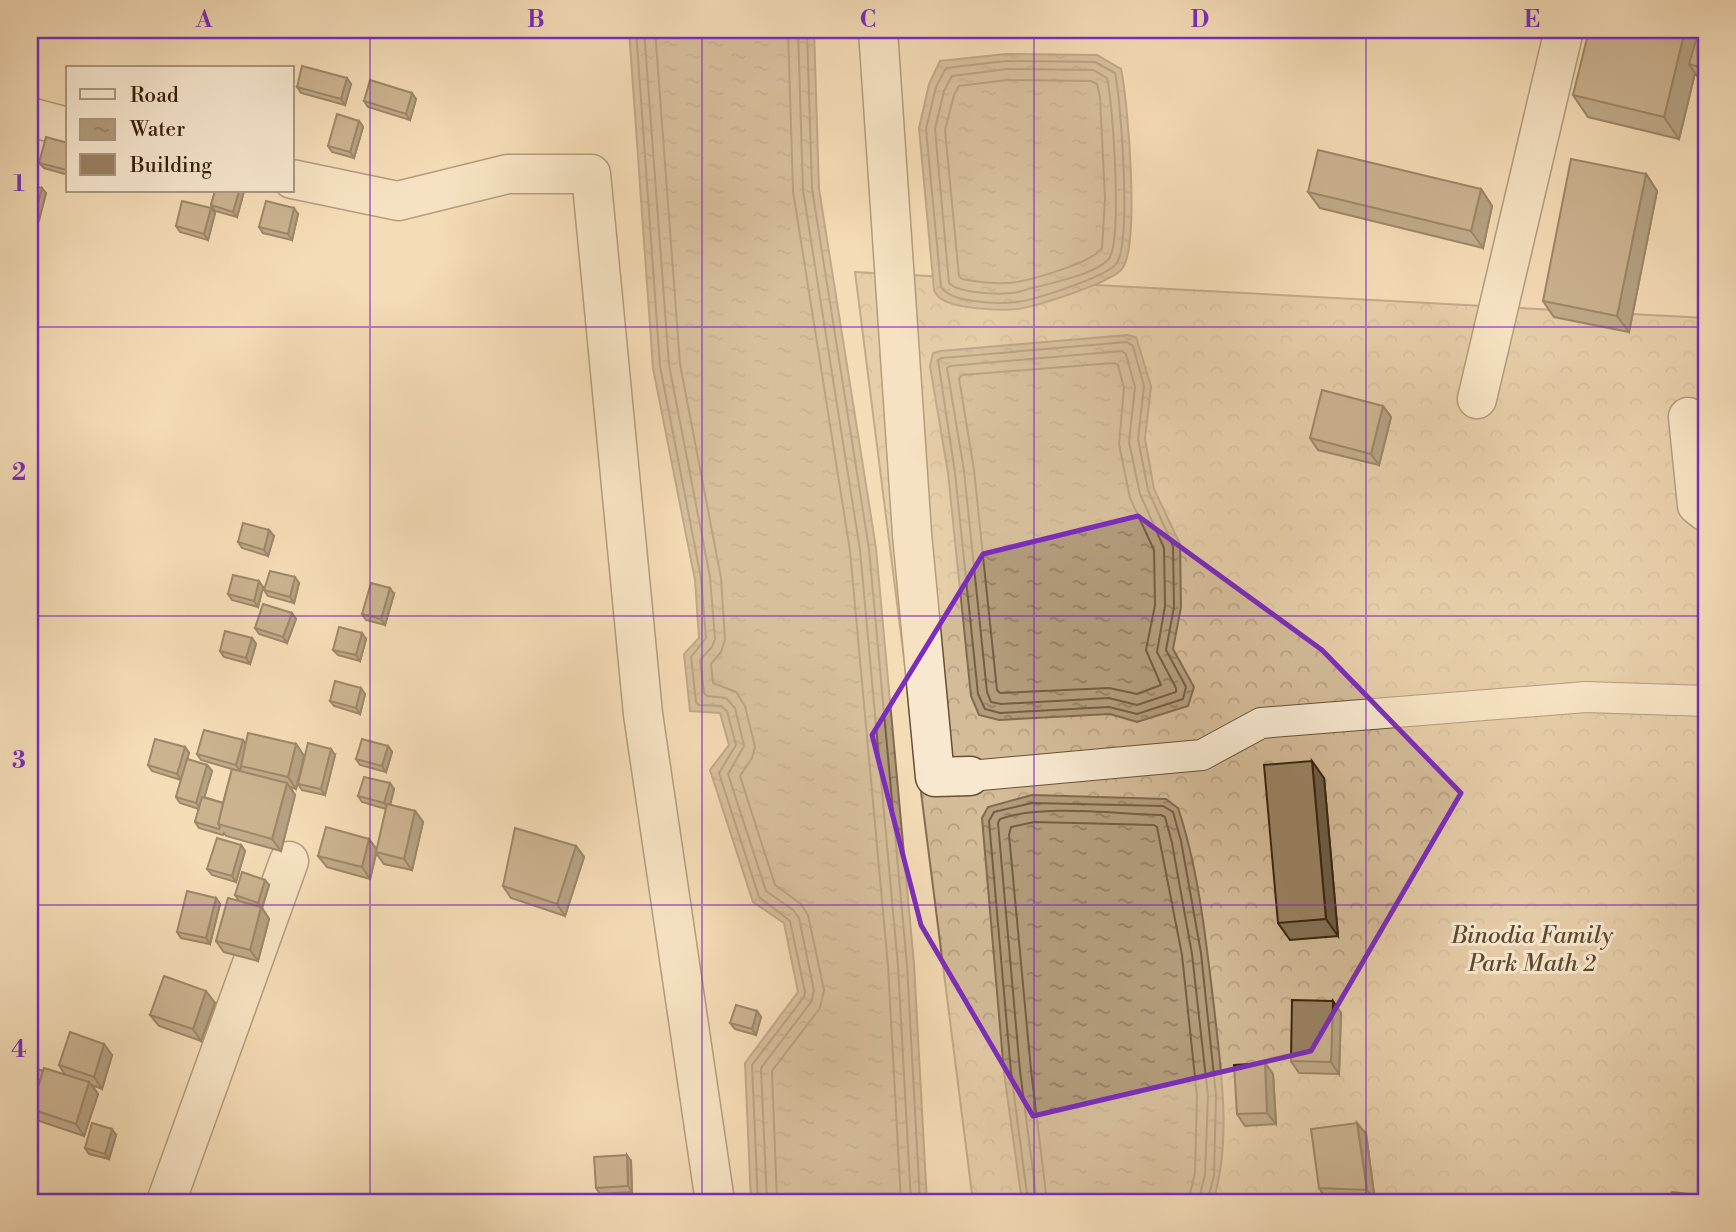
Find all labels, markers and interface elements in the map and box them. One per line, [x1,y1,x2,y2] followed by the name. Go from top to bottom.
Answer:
[195,6,213,34] text: A
[527,6,545,34] text: B
[860,6,876,34] text: C
[1191,6,1209,34] text: D
[1524,6,1540,34] text: E
[66,66,294,192] legend
[130,83,179,109] text: Road
[129,117,185,143] text: Water
[129,153,212,179] text: Building
[13,170,25,198] text: 1
[12,459,26,487] text: 2
[12,747,26,775] text: 3
[1450,921,1613,979] park label: Binodia Family Park Math 2
[11,1036,27,1064] text: 4

